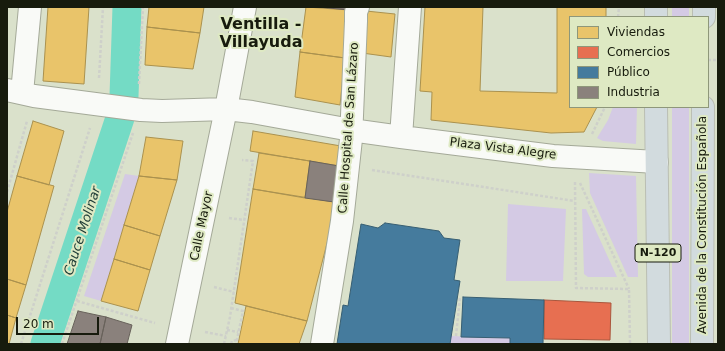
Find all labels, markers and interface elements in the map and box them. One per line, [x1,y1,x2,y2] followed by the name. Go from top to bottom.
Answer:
[220,15,302,53] district label: Ventilla - Villayuda
[569,16,709,108] legend
[607,25,665,39] text: Viviendas
[336,42,362,214] street label: Calle Hospital de San Lázaro
[607,45,670,59] text: Comercios
[607,65,650,79] text: Público
[607,85,660,99] text: Industria
[696,116,710,334] street label: Avenida de la Constitución Española
[449,135,557,163] street label: Plaza Vista Alegre
[61,185,105,277] water label: Cauce Molinar
[188,190,216,262] street label: Calle Mayor
[635,244,681,262] road number: N-120
[18,309,101,335] scale bar
[23,317,54,331] text: 20 m

